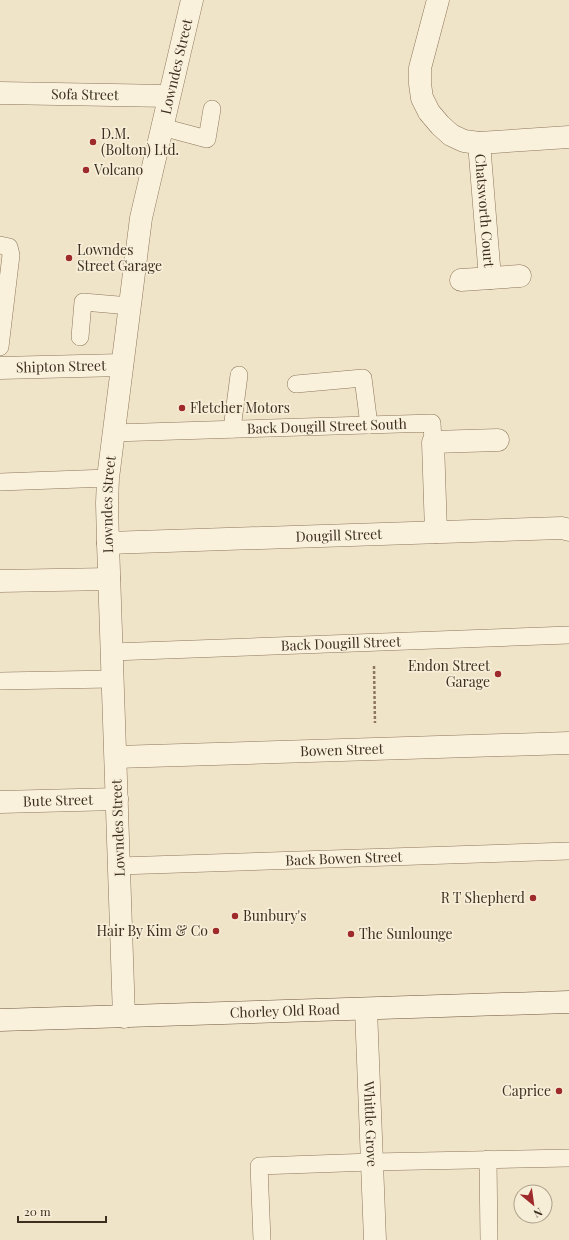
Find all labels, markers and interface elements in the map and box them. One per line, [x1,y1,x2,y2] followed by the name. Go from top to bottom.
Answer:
[156,16,197,116] street label: Lowndes Street
[51,84,120,104] street label: Sofa Street
[101,124,179,159] place label: D.M. (Bolton) Ltd.
[88,137,98,147] marker: D.M. (Bolton) Ltd.
[471,153,499,269] street label: Chatsworth Court
[93,160,144,179] place label: Volcano
[81,165,91,175] marker: Volcano
[77,240,162,275] place label: Lowndes Street Garage
[64,253,74,263] marker: Lowndes Street Garage
[16,355,107,377] street label: Shipton Street
[190,398,290,417] place label: Fletcher Motors
[177,403,187,413] marker: Fletcher Motors
[247,414,408,438] street label: Back Dougill Street South
[97,453,120,553] street label: Lowndes Street
[295,524,383,546] street label: Dougill Street
[280,631,402,655] street label: Back Dougill Street
[408,656,491,691] place label: Endon Street Garage
[493,669,503,679] marker: Endon Street Garage
[300,739,385,760] street label: Bowen Street
[106,778,129,877] street label: Lowndes Street
[23,790,94,810] street label: Bute Street
[285,847,404,869] street label: Back Bowen Street
[441,888,525,907] place label: R T Shepherd
[528,893,538,903] marker: R T Shepherd
[243,906,306,925] place label: Bunbury's
[230,911,240,921] marker: Bunbury's
[97,921,208,940] place label: Hair By Kim & Co
[359,924,453,943] place label: The Sunlounge
[211,926,221,936] marker: Hair By Kim & Co
[346,929,356,939] marker: The Sunlounge
[229,999,340,1022] street label: Chorley Old Road
[360,1080,382,1167] street label: Whittle Grove
[502,1081,551,1100] place label: Caprice
[554,1086,564,1096] marker: Caprice
[513,1184,553,1224] north arrow
[18,1198,106,1224] scale bar
[24,1203,51,1219] text: 20 m
[531,1205,545,1222] text: N

